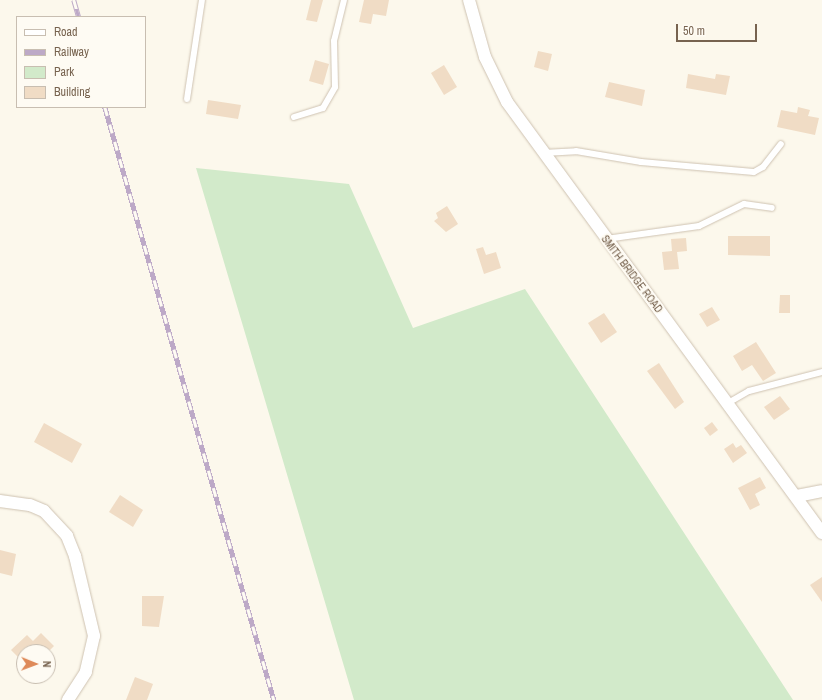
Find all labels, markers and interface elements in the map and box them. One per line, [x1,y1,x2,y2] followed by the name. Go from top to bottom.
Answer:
[16,16,146,108] legend
[678,16,759,42] scale bar
[683,23,705,39] text: 50 m
[54,24,78,40] text: Road
[54,44,89,60] text: Railway
[54,64,74,80] text: Park
[54,84,90,100] text: Building
[599,233,665,315] street label: SMITH BRIDGE ROAD
[16,644,56,684] north arrow
[40,661,54,668] text: N

